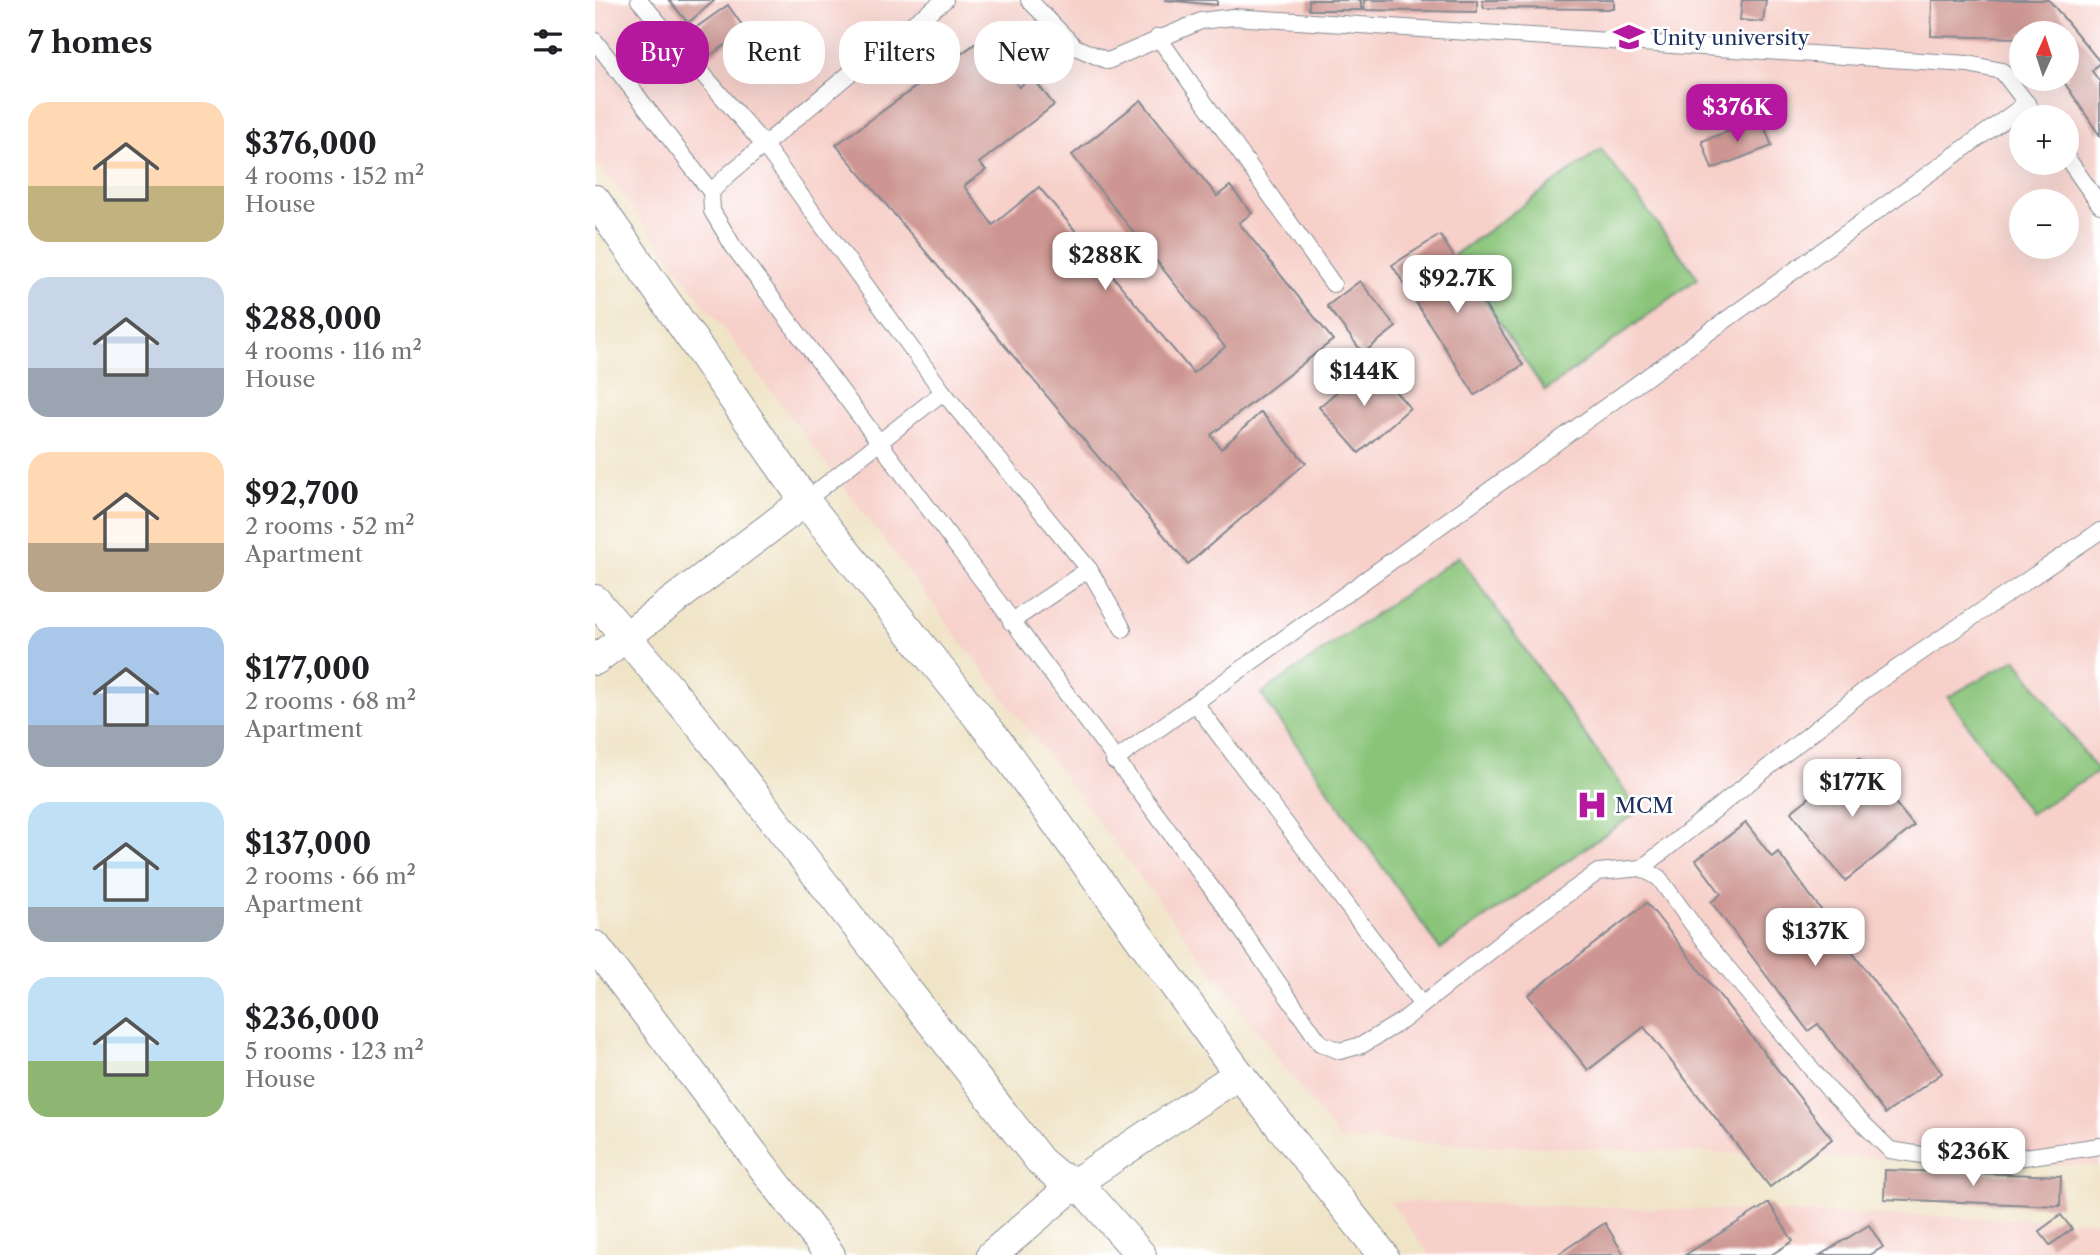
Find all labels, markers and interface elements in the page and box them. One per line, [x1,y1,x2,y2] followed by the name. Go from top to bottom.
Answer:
[1612,20,1646,54] school or university icon: Unity university
[616,21,709,84] chip: Buy
[723,21,825,84] chip: Rent
[839,21,960,84] chip: Filters
[974,21,1074,84] chip: New
[2009,21,2079,91] north arrow
[2009,21,2079,259] map controls
[529,23,567,61] icon: filters
[28,24,153,61] text: 7 homes
[1652,25,1810,50] place label: Unity university
[1688,85,1786,144] pin: $376K
[1702,93,1772,121] text: $376K
[2009,105,2079,175] button: +
[245,125,377,162] text: $376,000
[84,130,168,214] icon: home
[245,162,425,190] text: 4 rooms · 152 m²
[2009,189,2079,259] button: −
[245,190,315,218] text: House
[1056,232,1154,292] pin: $288K
[1068,241,1142,269] text: $288K
[1400,256,1514,315] pin: $92.7K
[1419,264,1495,292] text: $92.7K
[245,300,382,337] text: $288,000
[84,305,168,389] icon: home
[245,337,422,365] text: 4 rooms · 116 m²
[1315,348,1413,408] pin: $144K
[1330,357,1398,385] text: $144K
[245,365,315,393] text: House
[245,475,359,512] text: $92,700
[84,480,168,564] icon: home
[245,512,415,540] text: 2 rooms · 52 m²
[245,540,363,568] text: Apartment
[245,650,370,687] text: $177,000
[84,655,168,739] icon: home
[245,687,416,715] text: 2 rooms · 68 m²
[245,715,363,743] text: Apartment
[1803,760,1901,819] pin: $177K
[1819,768,1885,796] text: $177K
[1575,788,1609,822] hospital icon: MCM
[1615,793,1673,818] place label: MCM
[245,825,371,862] text: $137,000
[84,830,168,914] icon: home
[245,862,416,890] text: 2 rooms · 66 m²
[245,890,363,918] text: Apartment
[1766,908,1864,968] pin: $137K
[1782,917,1848,945] text: $137K
[245,1000,380,1037] text: $236,000
[84,1005,168,1089] icon: home
[245,1037,424,1065] text: 5 rooms · 123 m²
[245,1065,315,1093] text: House
[1924,1128,2022,1188] pin: $236K
[1937,1137,2009,1165] text: $236K

